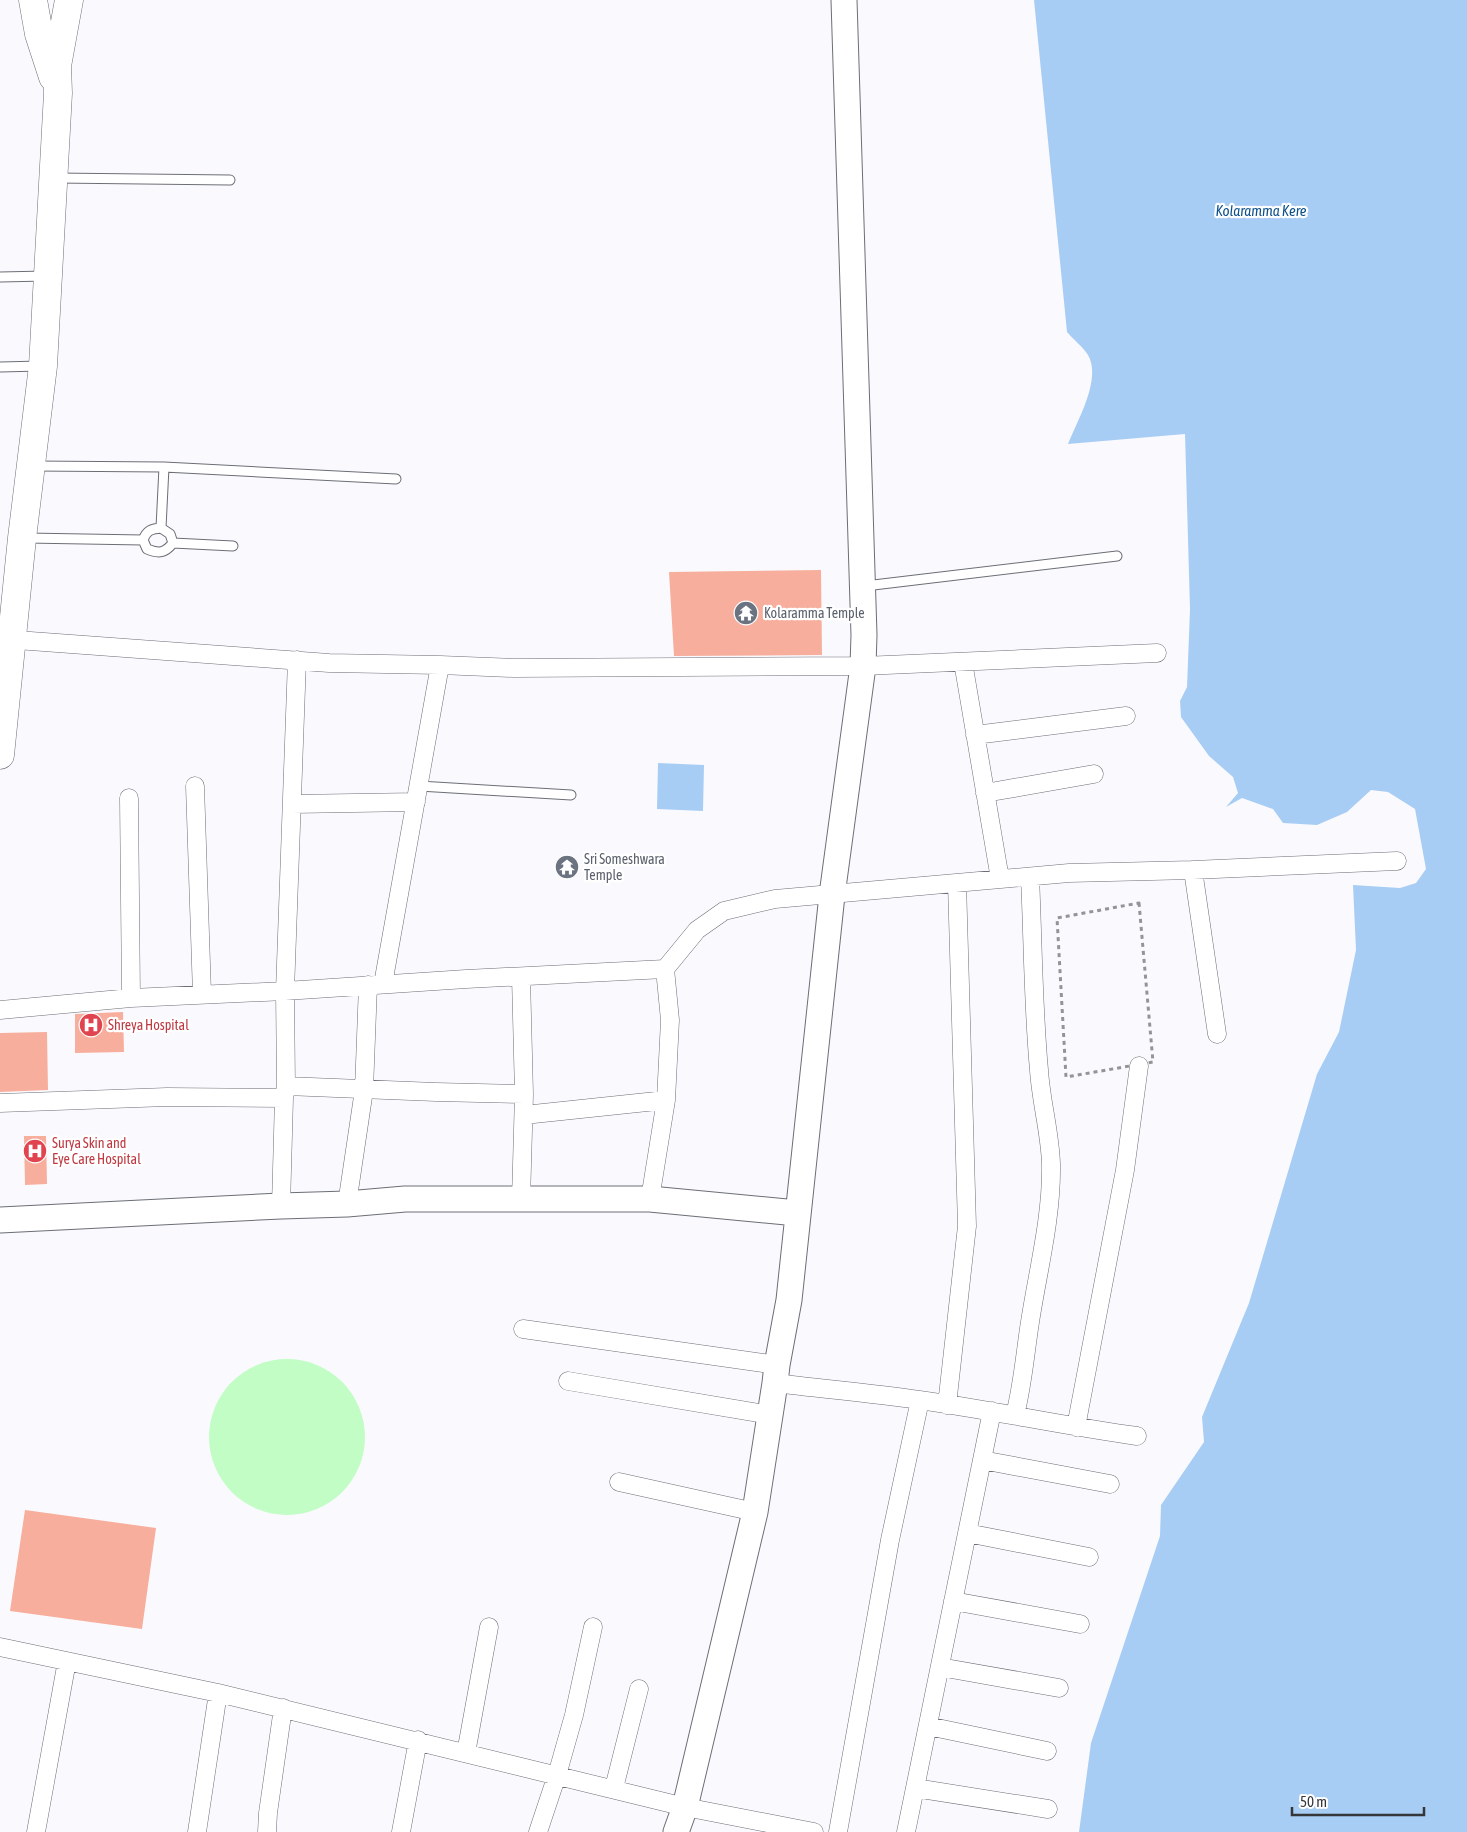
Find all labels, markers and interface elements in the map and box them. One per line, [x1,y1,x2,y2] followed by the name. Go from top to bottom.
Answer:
[1215,202,1307,219] water label: Kolaramma Kere
[733,600,759,626] temple icon: Kolaramma Temple
[764,605,865,621] place label: Kolaramma Temple
[584,851,665,883] place label: Sri Someshwara Temple
[554,854,580,880] temple icon: Sri Someshwara Temple
[78,1012,104,1038] hospital icon: Shreya Hospital
[108,1017,189,1033] place label: Shreya Hospital
[52,1135,141,1167] place label: Surya Skin and Eye Care Hospital
[22,1138,48,1164] hospital icon: Surya Skin and Eye Care Hospital
[1292,1784,1424,1816] scale bar
[1300,1793,1327,1810] text: 50 m

